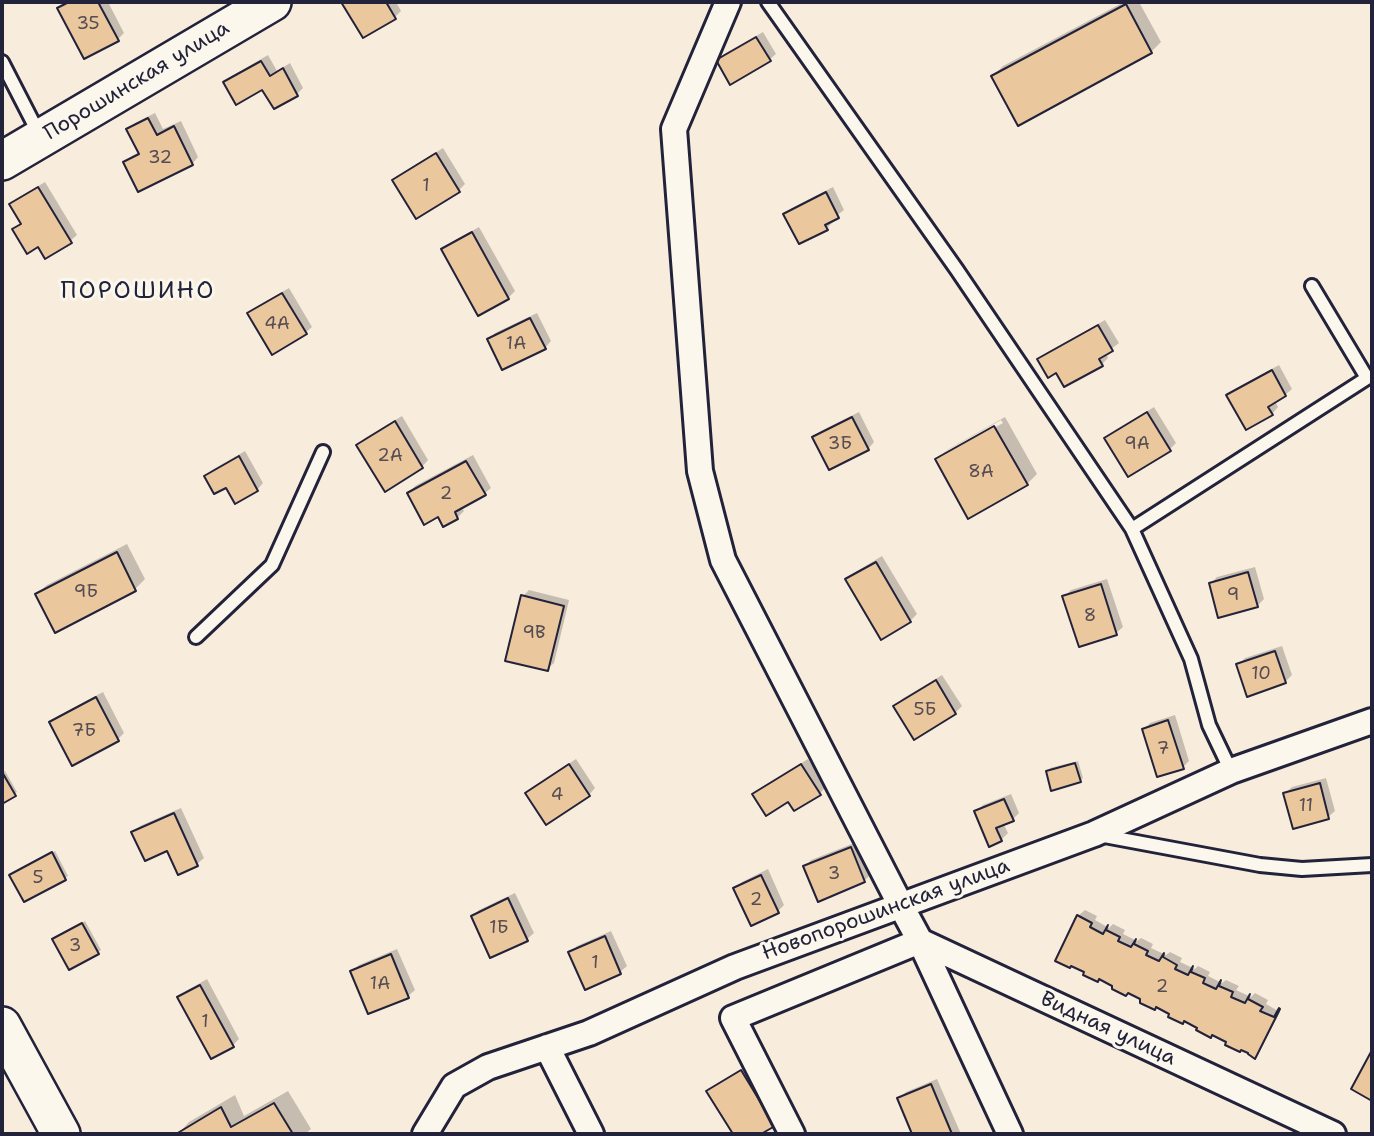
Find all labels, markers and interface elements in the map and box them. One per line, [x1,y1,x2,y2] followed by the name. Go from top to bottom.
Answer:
[76,13,100,35] house number: 35
[40,16,234,146] street label: Порошинская улица
[148,147,172,169] house number: 32
[422,175,430,197] house number: 1
[62,278,214,306] district label: ПОРОШИНО
[264,313,290,335] house number: 4А
[506,333,526,355] house number: 1А
[828,433,852,455] house number: 3Б
[1124,433,1150,455] house number: 9А
[377,445,403,467] house number: 2А
[968,461,994,483] house number: 8А
[440,483,452,505] house number: 2
[74,581,98,603] house number: 9Б
[1227,584,1239,606] house number: 9
[1084,605,1096,627] house number: 8
[522,622,546,644] house number: 9В
[1251,663,1271,685] house number: 10
[914,699,936,721] house number: 5Б
[72,720,96,742] house number: 7Б
[1157,738,1169,760] house number: 7
[551,784,563,806] house number: 4
[1299,795,1313,817] house number: 11
[759,853,1013,967] street label: Новопорошинская улица
[828,863,840,885] house number: 3
[32,867,44,889] house number: 5
[750,889,762,911] house number: 2
[489,917,509,939] house number: 1Б
[69,935,81,957] house number: 3
[591,952,599,974] house number: 1
[370,973,390,995] house number: 1А
[1156,976,1168,998] house number: 2
[1036,987,1180,1071] street label: Видная улица
[201,1011,209,1033] house number: 1

